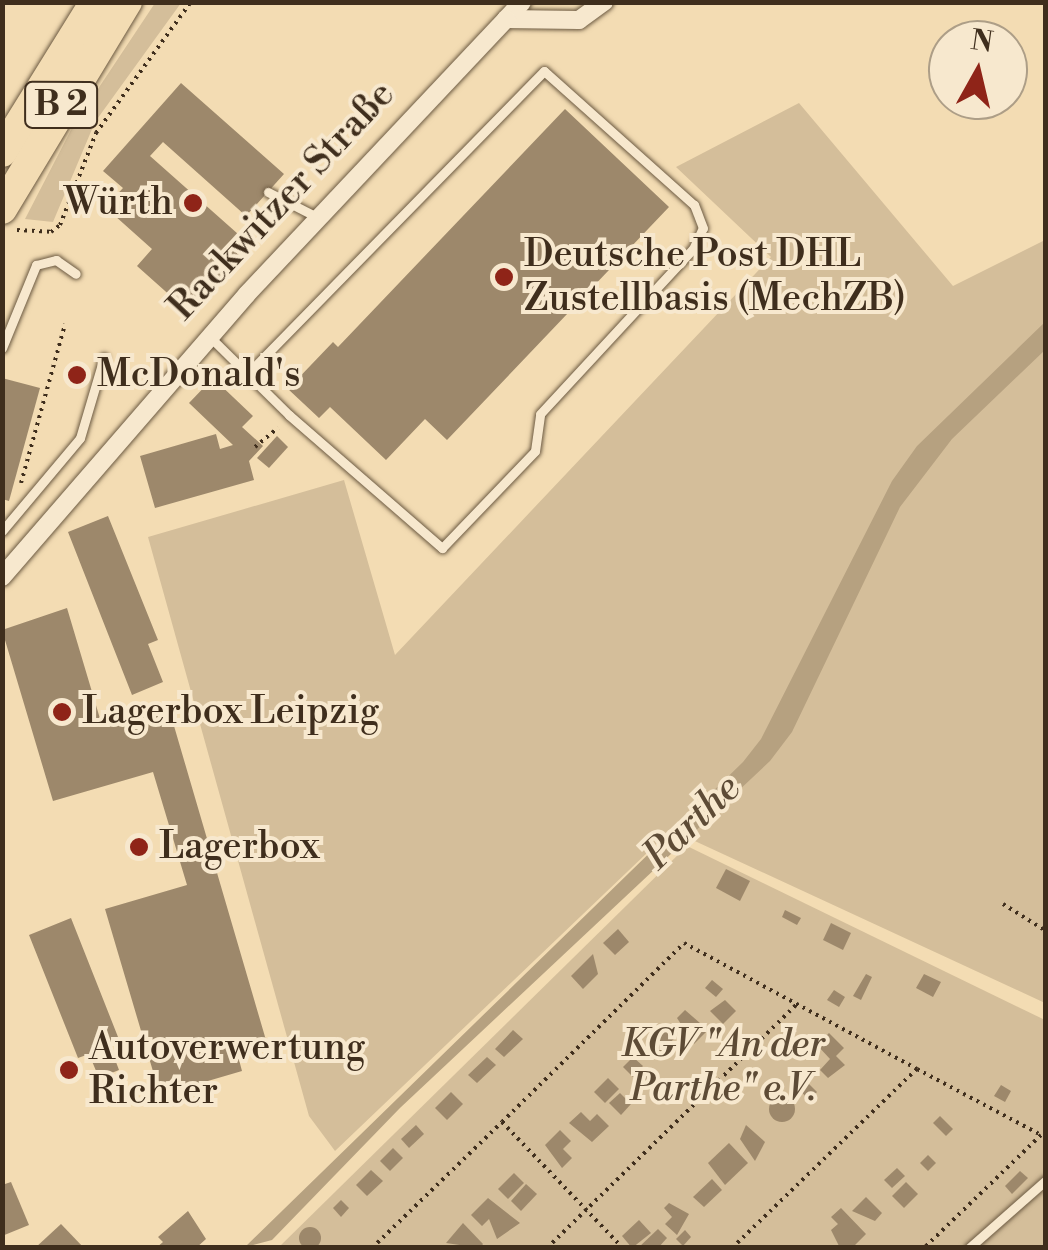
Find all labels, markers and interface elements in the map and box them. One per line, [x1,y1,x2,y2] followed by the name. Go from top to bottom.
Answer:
[928,20,1028,120] north arrow
[969,23,995,61] text: N
[160,72,404,330] street label: Rackwitzer Straße
[23,75,98,135] road number: B 2
[64,180,173,226] place label: Würth
[182,192,204,214] marker: Würth
[524,232,906,322] place label: Deutsche Post DHL Zustellbasis (MechZB)
[493,266,515,288] marker: Deutsche Post DHL Zustellbasis (MechZB)
[97,352,301,398] place label: McDonald's
[66,364,88,386] marker: McDonald's
[82,689,380,735] place label: Lagerbox Leipzig
[51,701,73,723] marker: Lagerbox Leipzig
[634,765,750,879] water label: Parthe
[159,824,319,870] place label: Lagerbox
[128,836,150,858] marker: Lagerbox
[621,1022,825,1112] park label: KGV "An der Parthe" e.V.
[89,1025,365,1114] place label: Autoverwertung Richter
[58,1059,80,1081] marker: Autoverwertung Richter

